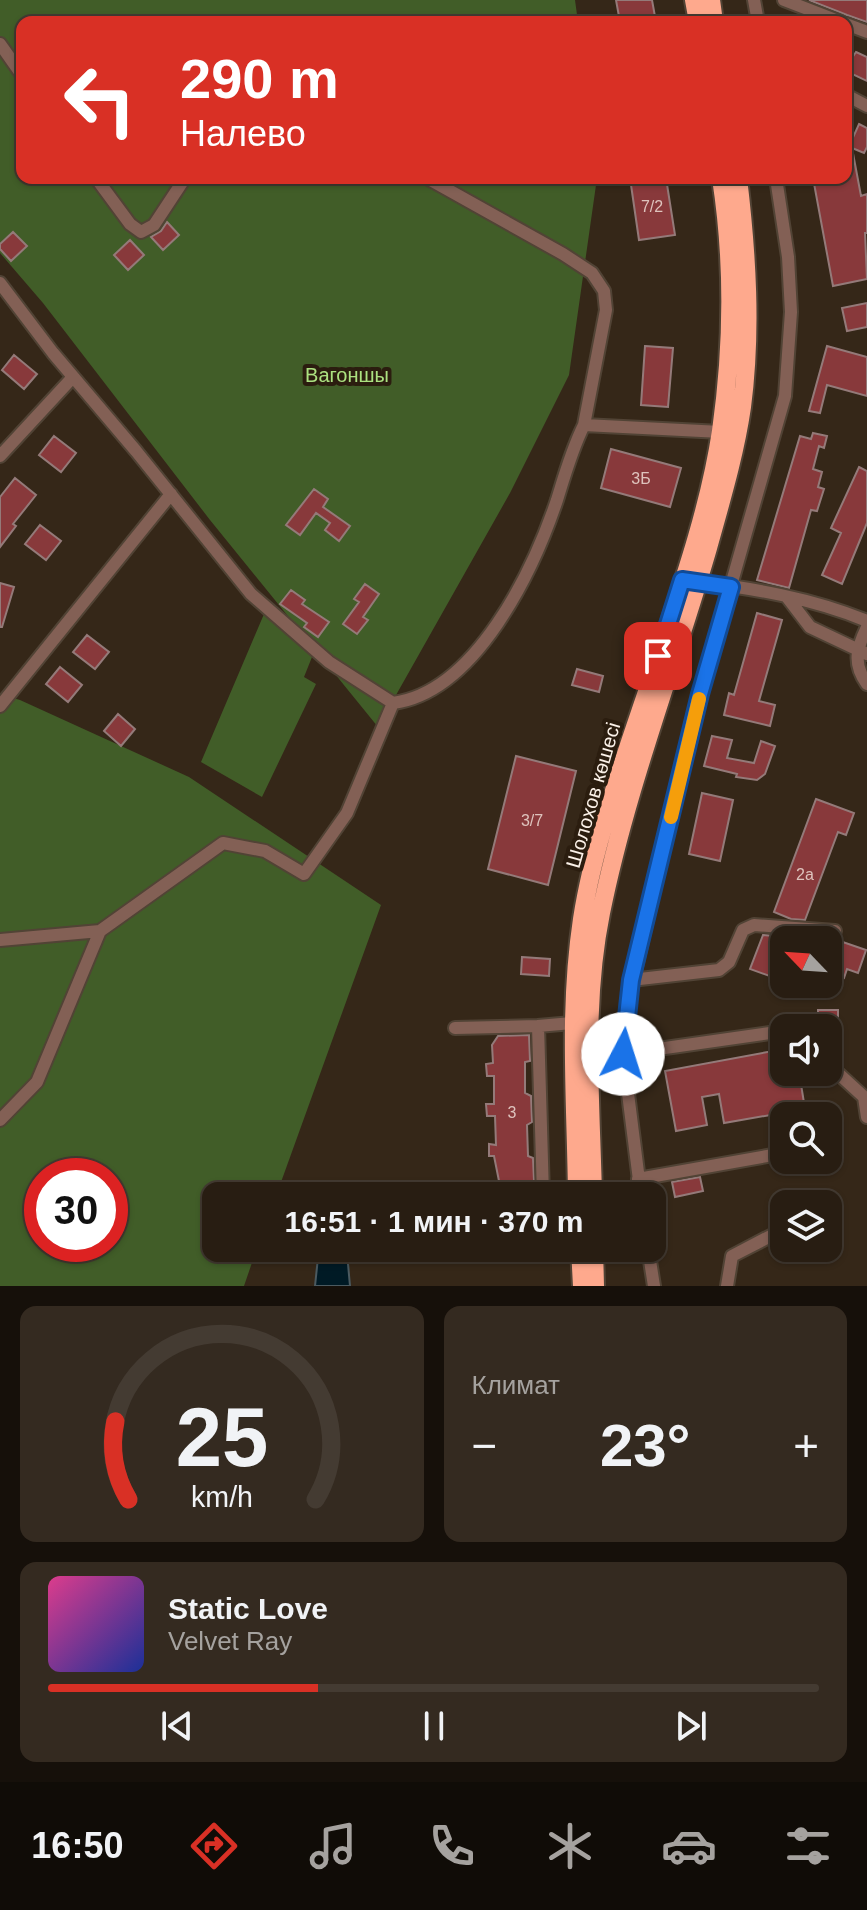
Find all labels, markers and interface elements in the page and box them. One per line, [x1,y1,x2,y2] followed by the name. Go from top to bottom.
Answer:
[180,47,339,110] text: 290 m
[48,48,152,152] icon: left
[180,113,306,154] text: Налево
[641,198,663,215] house number: 7/2
[305,364,389,386] park label: Вагоншы
[631,470,651,487] house number: 3Б
[624,622,692,690] pin
[636,634,680,678] icon: arrive
[562,720,624,870] street label: Шолохов көшесі
[521,812,543,829] house number: 3/7
[796,866,814,883] house number: 2а
[770,926,842,998] north arrow
[770,926,842,1262] map controls
[581,1012,665,1096] position arrow
[770,1014,842,1086] button: sound
[770,1102,842,1174] button: search
[508,1104,517,1121] house number: 3
[24,1158,128,1262] speed limit sign: 30
[770,1190,842,1262] button: layers
[285,1205,583,1238] text: 16:51 · 1 мин · 370 m
[472,1370,560,1400] text: Климат
[175,1391,268,1484] text: 25
[600,1412,691,1479] text: 23°
[472,1421,497,1470] text: −
[793,1421,819,1470] text: +
[191,1481,253,1513] text: km/h
[168,1592,328,1625] text: Static Love
[168,1626,292,1656] text: Velvet Ray
[155,1704,199,1748] icon: previous
[412,1704,456,1748] icon: pause
[669,1704,713,1748] icon: next
[186,1818,242,1874] icon: directions
[305,1818,361,1874] icon: music
[424,1818,480,1874] icon: phone
[542,1818,598,1874] icon: climate
[661,1818,717,1874] icon: car
[780,1818,836,1874] icon: filters
[31,1825,123,1866] text: 16:50

